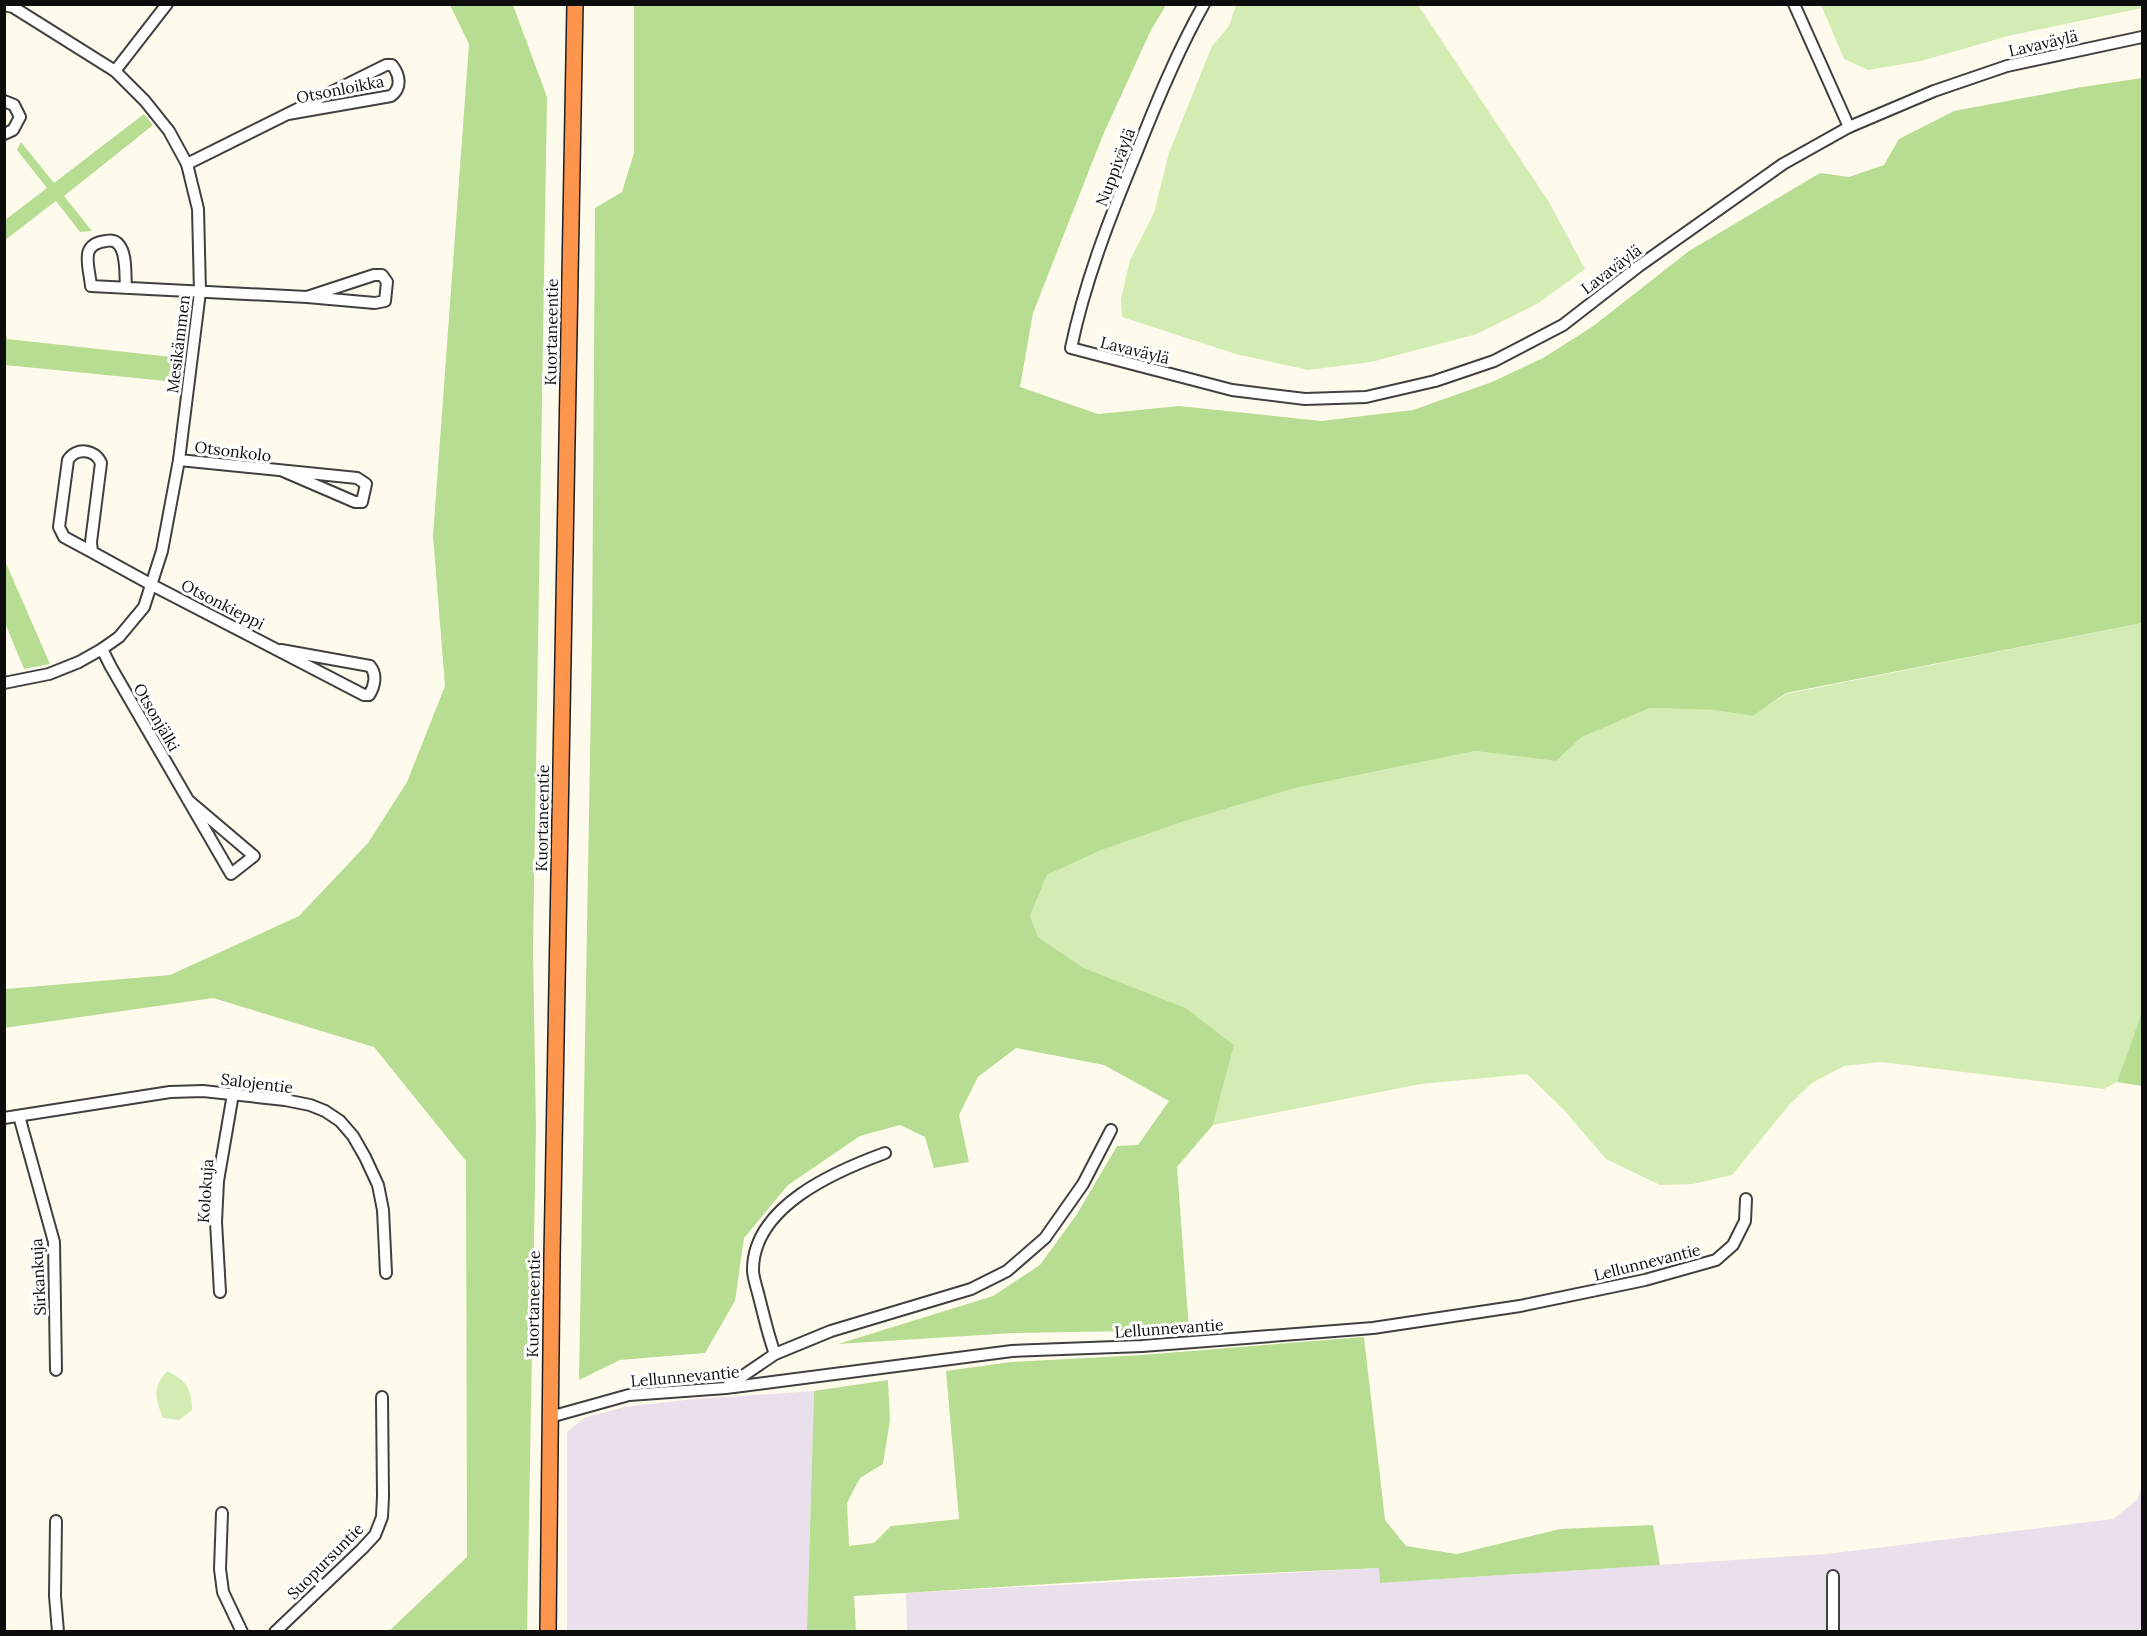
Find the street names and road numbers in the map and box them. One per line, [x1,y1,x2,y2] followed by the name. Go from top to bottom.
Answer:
[2006,25,2080,61] street label: Lavaväylä
[294,71,386,107] street label: Otsonloikka
[1091,125,1139,209] street label: Nuppiväylä
[1577,240,1645,298] street label: Lavaväylä
[540,278,562,386] street label: Kuortaneentie
[162,293,194,394] street label: Mesikämmen
[1098,332,1172,368] street label: Lavaväylä
[194,436,272,466] street label: Otsonkolo
[178,574,268,634] street label: Otsonkieppi
[130,679,184,755] street label: Otsonjälki
[531,764,553,872] street label: Kuortaneentie
[220,1069,295,1097] street label: Salojentie
[193,1158,217,1224] street label: Kolokuja
[26,1238,50,1316] street label: Sirkankuja
[1592,1239,1703,1285] street label: Lellunnevantie
[522,1250,544,1358] street label: Kuortaneentie
[1114,1314,1225,1342] street label: Lellunnevantie
[630,1361,741,1391] street label: Lellunnevantie
[283,1518,368,1603] street label: Suopursuntie

